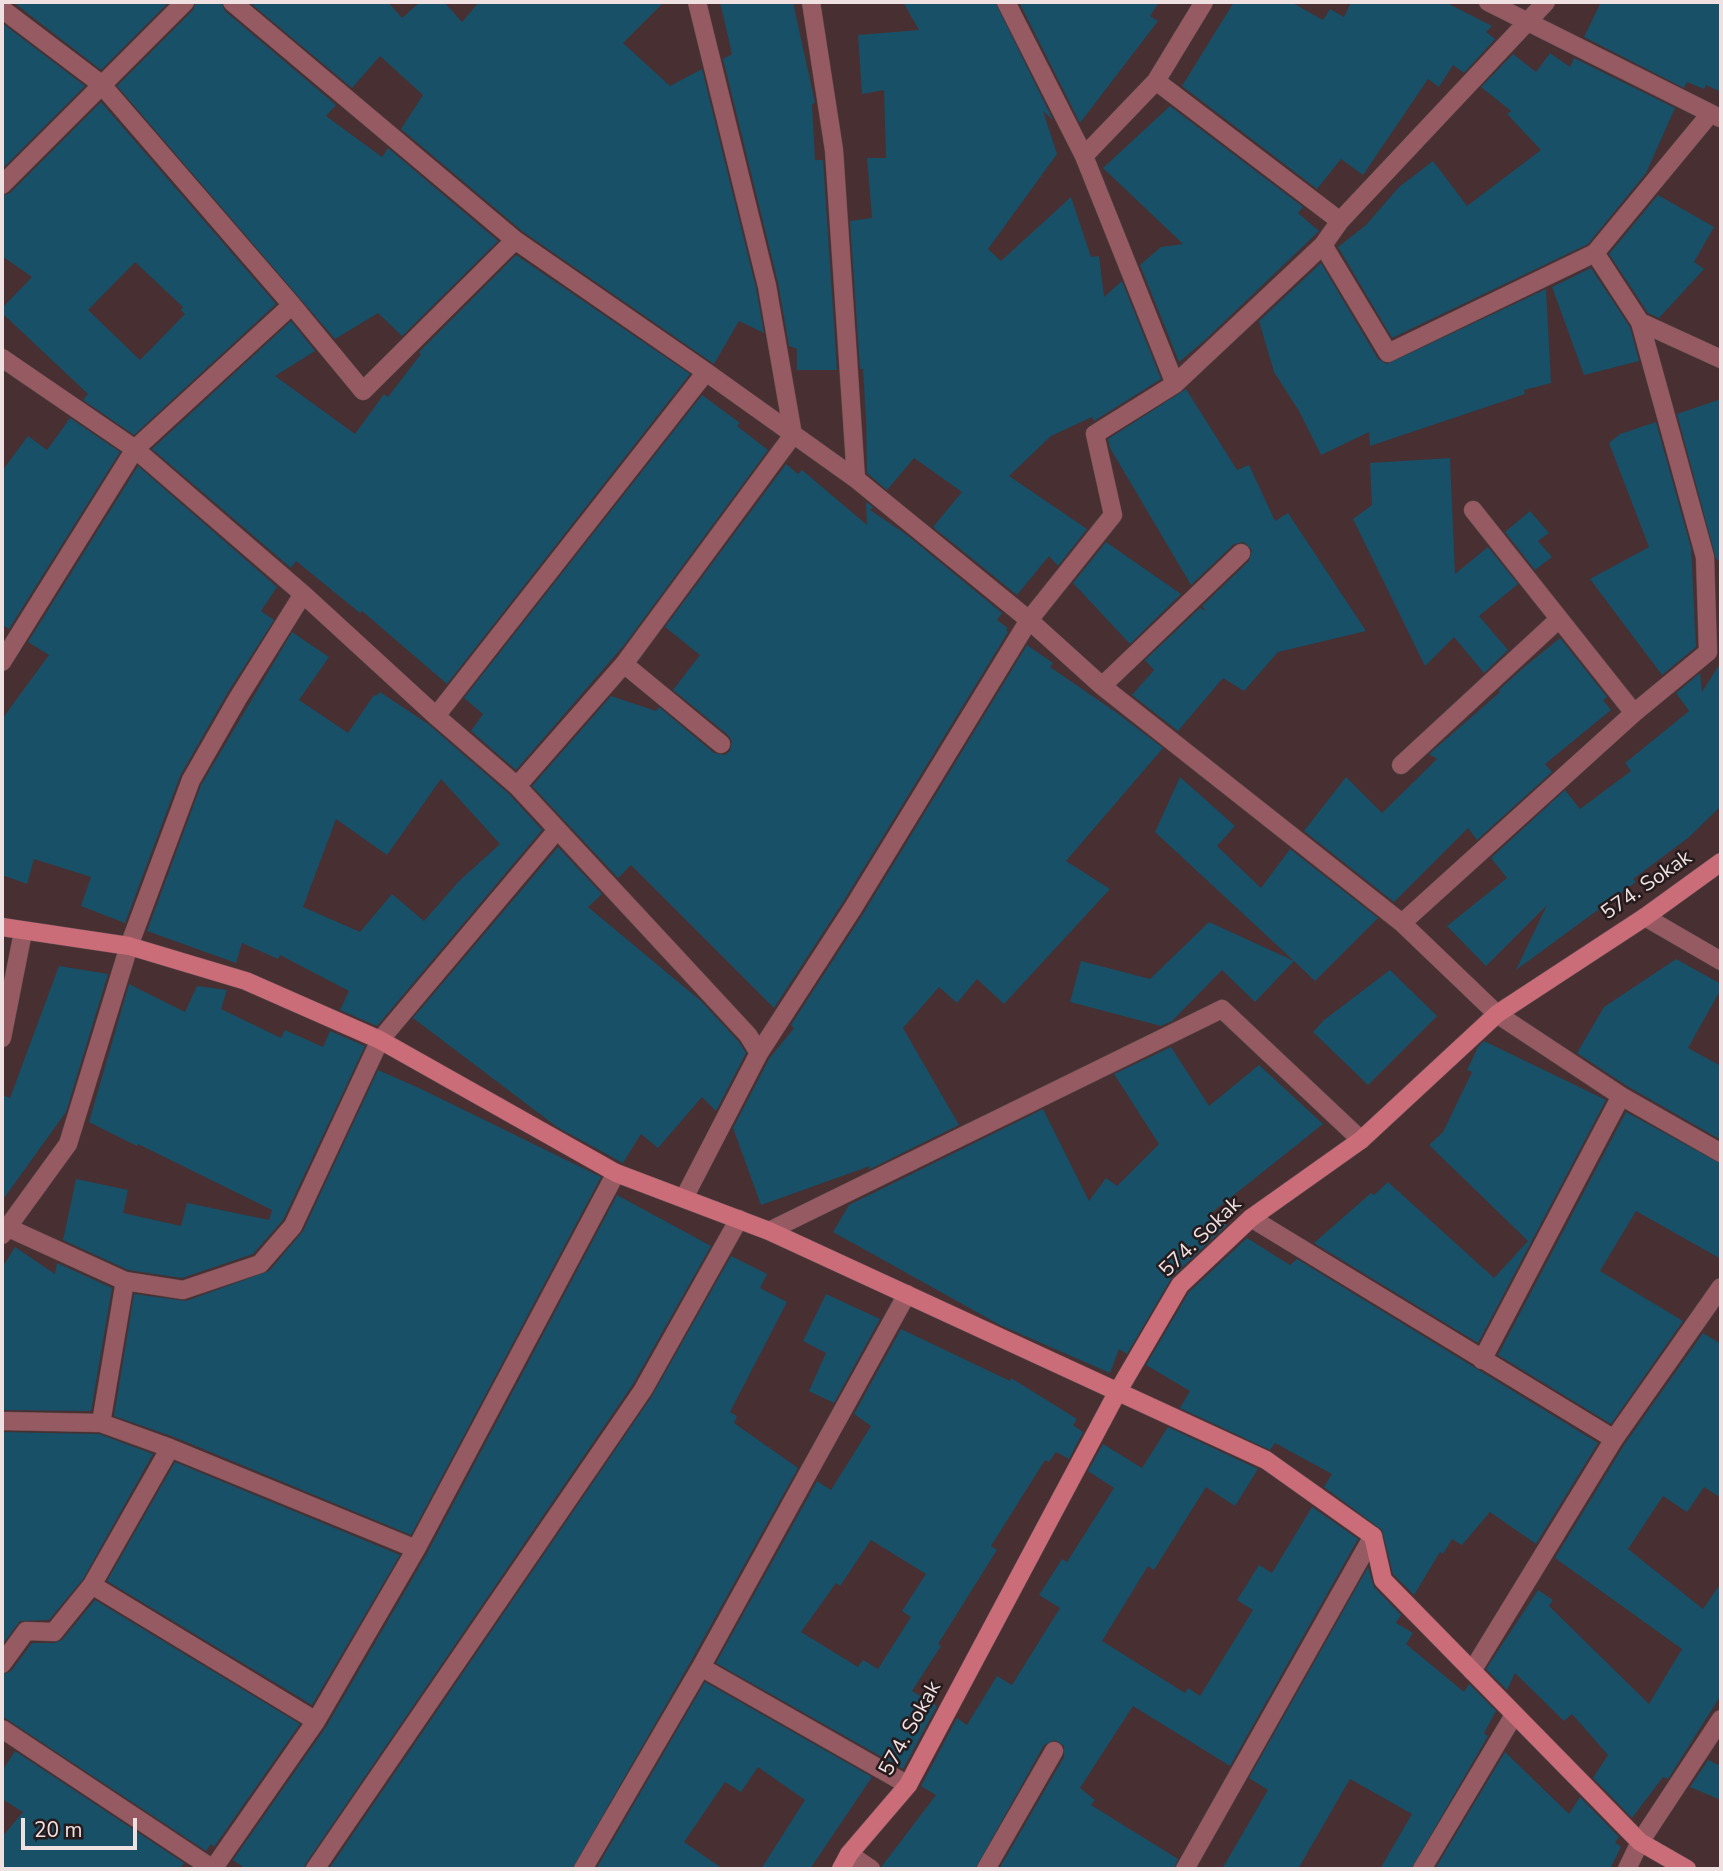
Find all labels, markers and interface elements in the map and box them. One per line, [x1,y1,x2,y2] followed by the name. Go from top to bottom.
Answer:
[1597,846,1697,926] street label: 574. Sokak
[1155,1193,1247,1283] street label: 574. Sokak
[875,1677,947,1781] street label: 574. Sokak
[24,1804,140,1848] scale bar
[34,1816,83,1844] text: 20 m

